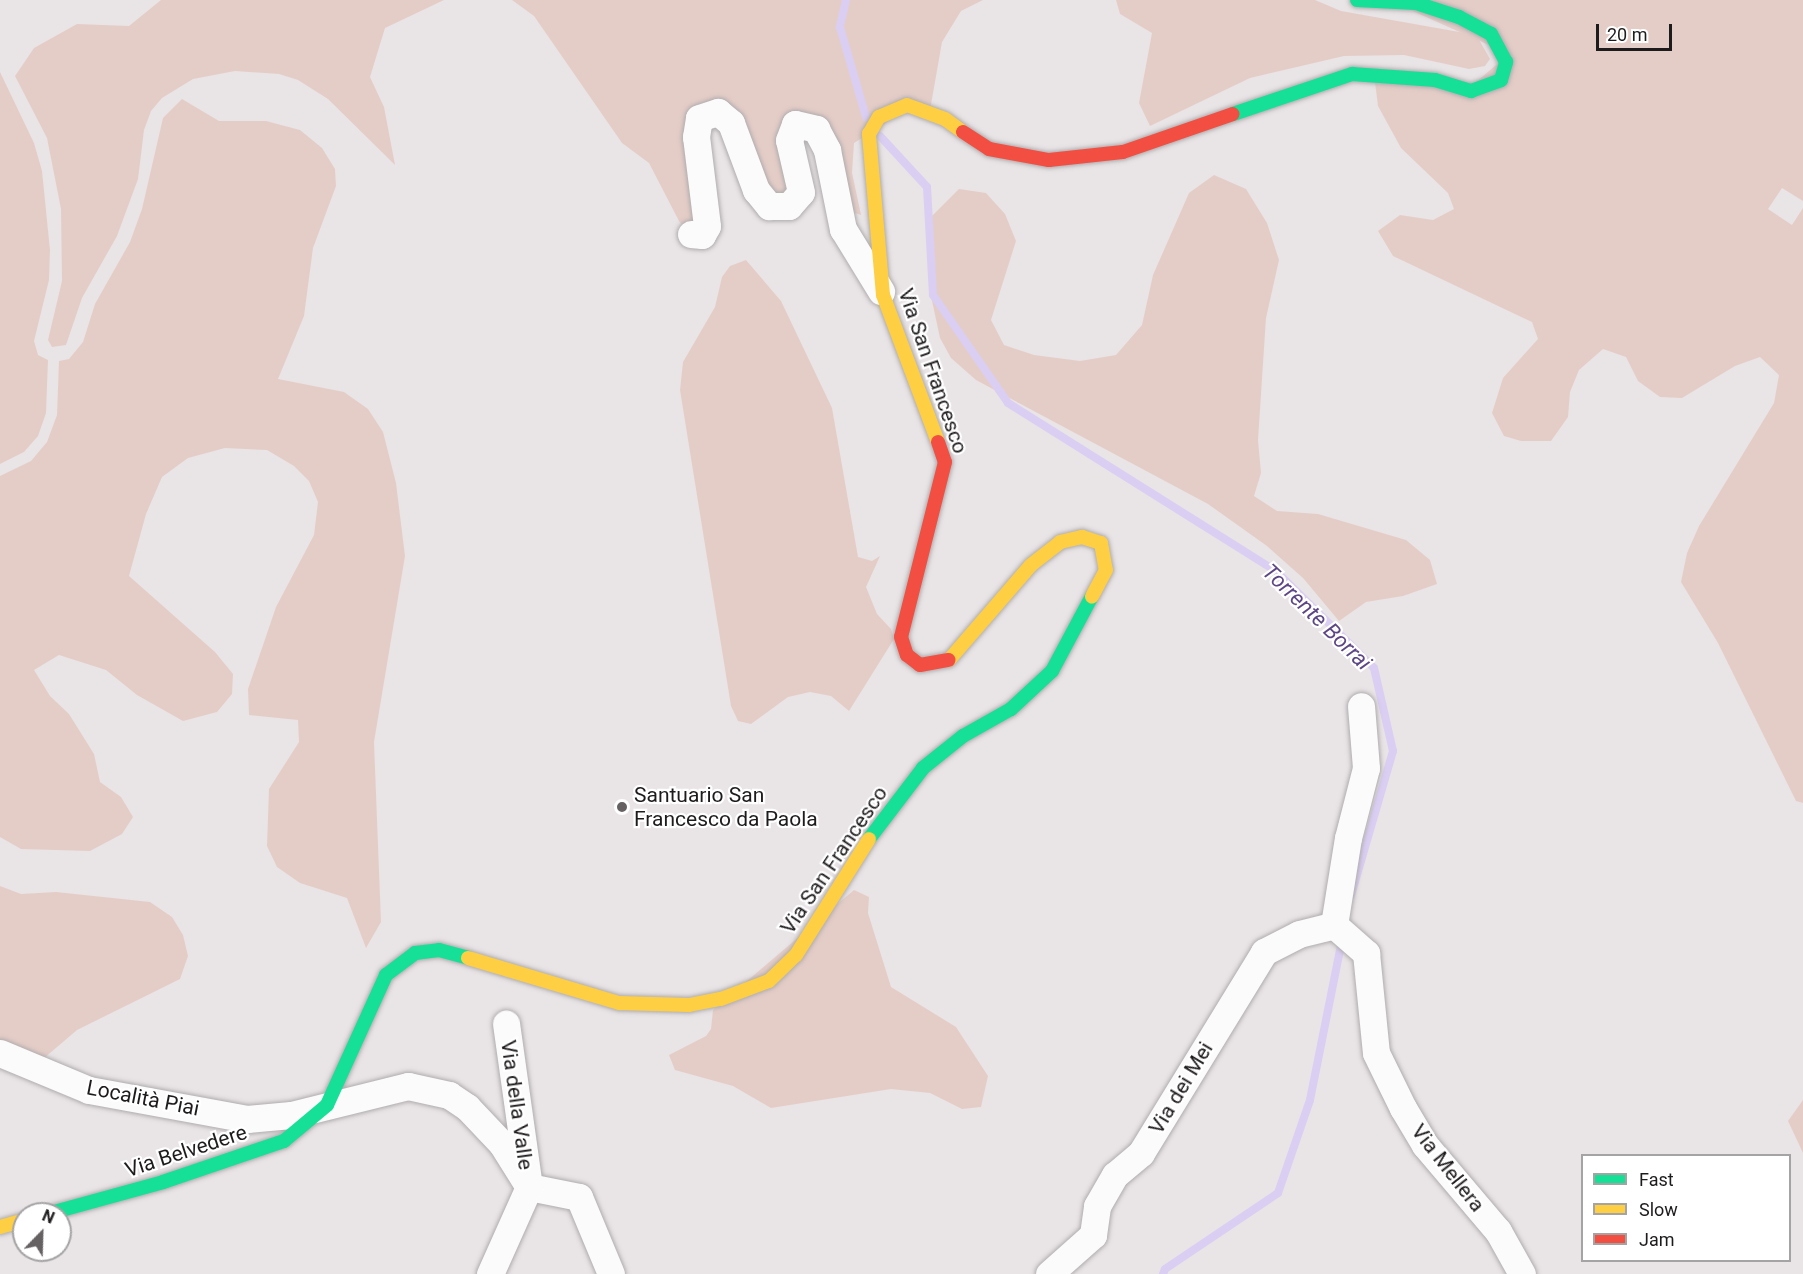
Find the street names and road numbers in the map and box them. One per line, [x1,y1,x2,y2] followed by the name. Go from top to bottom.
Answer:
[893,285,973,457] street label: Via San Francesco
[775,781,893,939] street label: Via San Francesco
[1144,1037,1218,1139] street label: Via dei Mei
[495,1039,539,1171] street label: Via della Valle
[84,1075,202,1121] street label: Località Piai
[122,1119,250,1183] street label: Via Belvedere
[1406,1119,1490,1217] street label: Via Mellera

